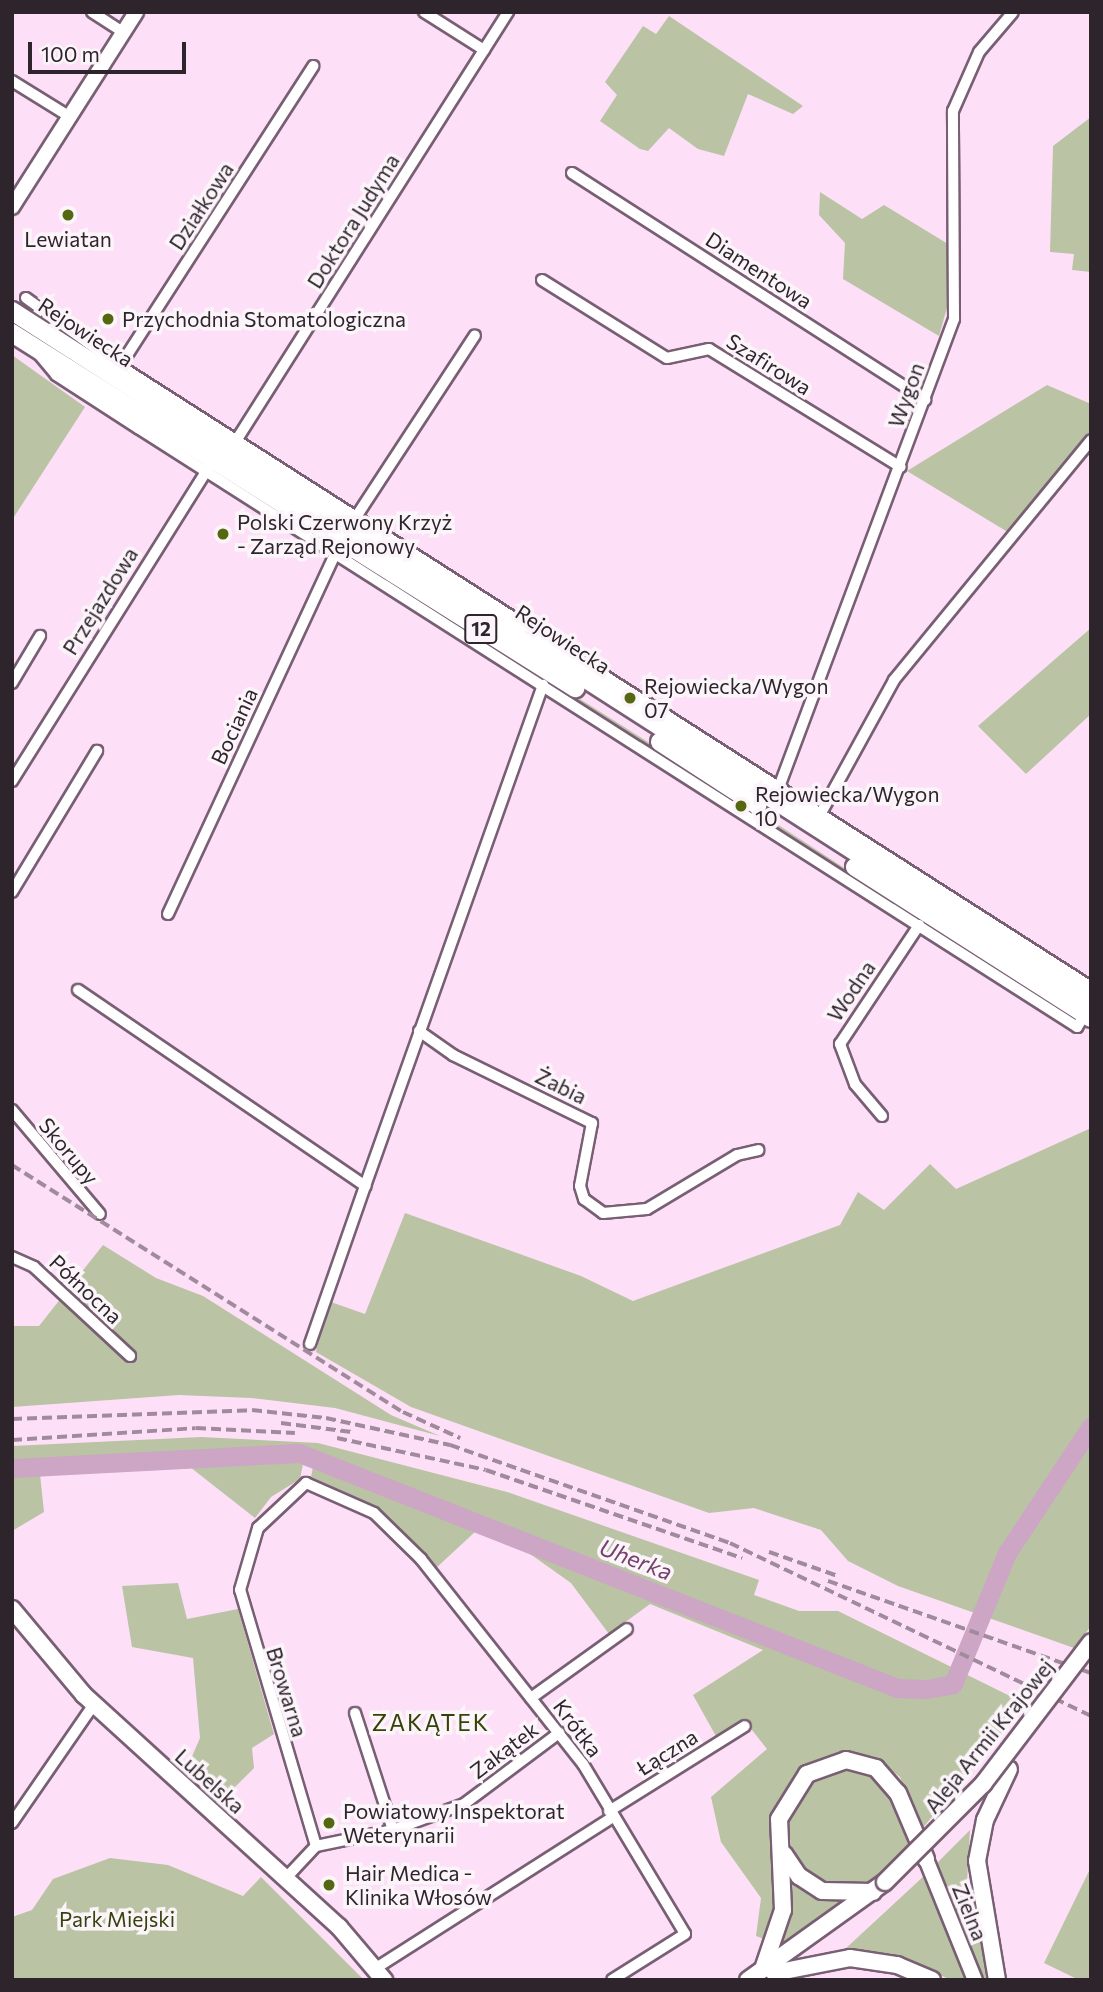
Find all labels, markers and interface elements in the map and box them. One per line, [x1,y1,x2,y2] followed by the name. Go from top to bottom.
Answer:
[32,28,189,72] scale bar
[41,41,100,66] text: 100 m
[302,149,404,293] street label: Doktora Judyma
[163,158,239,254] street label: Działkowa
[60,207,76,223] marker: Lewiatan
[24,226,112,252] place label: Lewiatan
[701,226,817,314] street label: Diamentowa
[34,292,138,372] street label: Rejowiecka
[122,306,406,332] place label: Przychodnia Stomatologiczna
[100,311,116,327] marker: Przychodnia Stomatologiczna
[722,328,816,400] street label: Szafirowa
[883,359,929,431] street label: Wygon
[237,509,452,559] place label: Polski Czerwony Krzyż - Zarząd Rejonowy
[215,526,231,542] marker: Polski Czerwony Krzyż - Zarząd Rejonowy
[57,543,143,659] street label: Przejazdowa
[511,599,615,679] street label: Rejowiecka
[463,614,498,644] road number: 12
[644,673,828,723] place label: Rejowiecka/Wygon 07
[205,684,263,768] street label: Bociania
[622,690,638,706] marker: Rejowiecka/Wygon 07
[755,781,939,831] place label: Rejowiecka/Wygon 10
[733,798,749,814] marker: Rejowiecka/Wygon 10
[822,956,880,1026] street label: Wodna
[531,1063,591,1109] street label: Żabia
[34,1113,104,1189] street label: Skorupy
[45,1249,127,1329] street label: Północna
[596,1533,676,1585] water label: Uherka
[261,1644,313,1740] street label: Browarna
[919,1654,1059,1818] street label: Aleja Armii Krajowej
[548,1694,608,1762] street label: Krótka
[373,1708,489,1736] district label: ZAKĄTEK
[465,1716,543,1784] street label: Zakątek
[632,1724,702,1780] street label: Łączna
[170,1743,250,1819] street label: Lubelska
[343,1798,565,1848] place label: Powiatowy Inspektorat Weterynarii
[321,1815,337,1831] marker: Powiatowy Inspektorat Weterynarii
[345,1860,492,1910] place label: Hair Medica - Klinika Włosów
[319,1875,339,1895] marker: Hair Medica - Klinika Włosów
[947,1880,993,1944] street label: Zielna
[59,1906,175,1932] park label: Park Miejski

